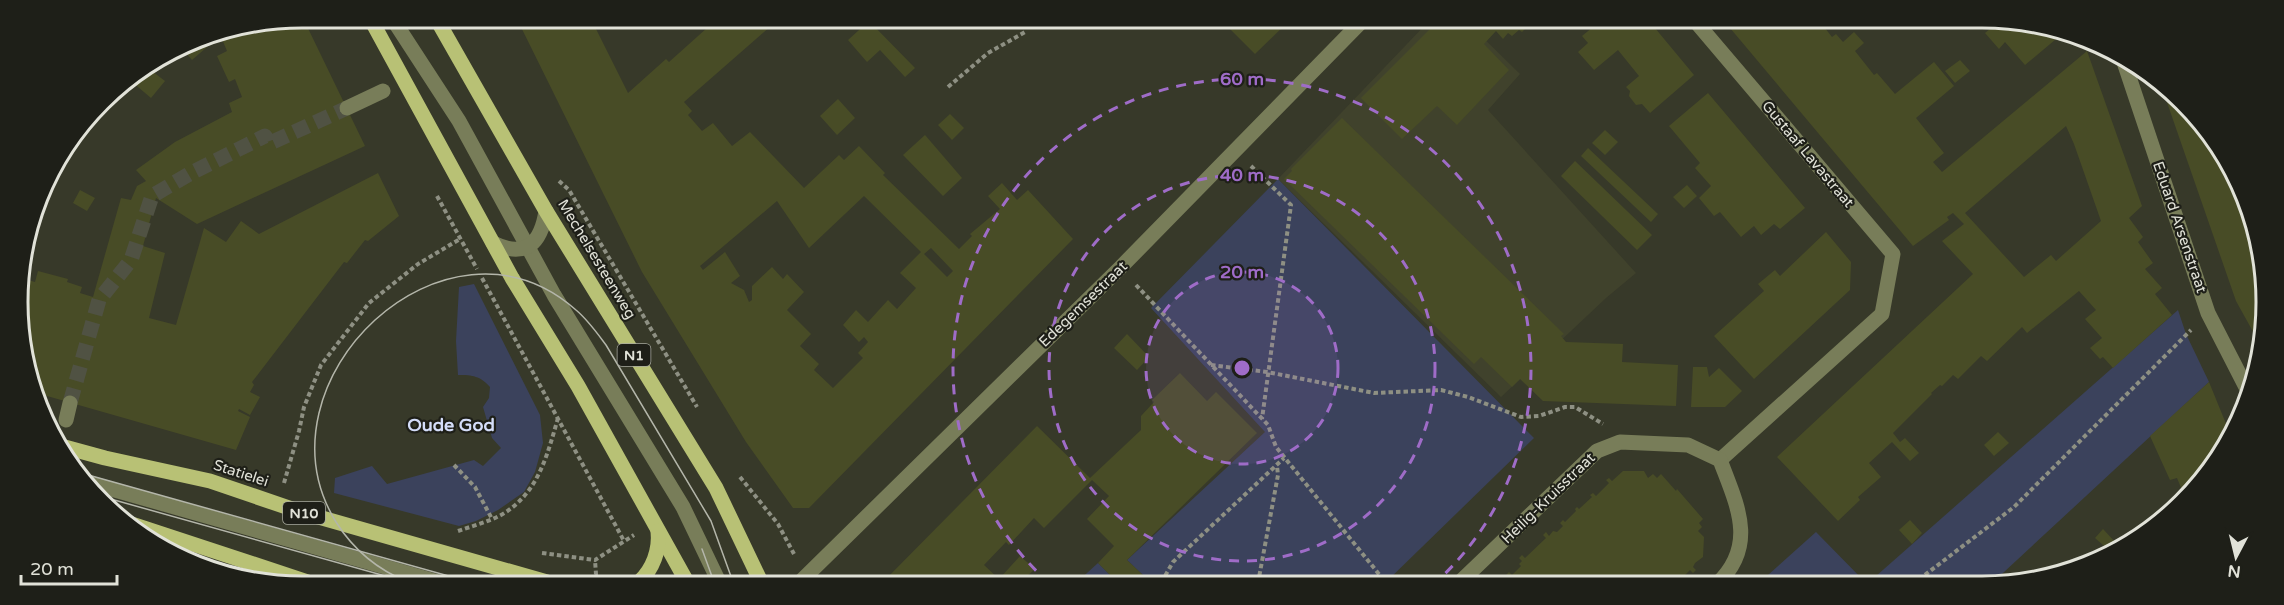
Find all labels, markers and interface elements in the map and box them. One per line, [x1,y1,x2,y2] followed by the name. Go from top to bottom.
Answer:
[1220,68,1264,90] text: 60 m
[1758,97,1858,211] street label: Gustaaf Lavastraat
[2149,159,2211,295] street label: Eduard Arsenstraat
[1220,164,1264,186] text: 40 m
[554,196,640,322] street label: Mechelsesteenweg
[1035,257,1131,351] street label: Edegemsestraat
[1220,261,1264,283] text: 20 m
[618,344,650,366] road number: N1
[1232,358,1252,378] centre of rings
[407,414,495,436] district label: Oude God
[1497,449,1599,547] street label: Heilig-Kruisstraat
[211,456,271,490] street label: Statielei
[283,502,325,524] road number: N10
[2206,527,2266,587] north arrow
[21,548,117,586] scale bar
[30,558,74,580] text: 20 m
[2227,560,2242,582] text: N

